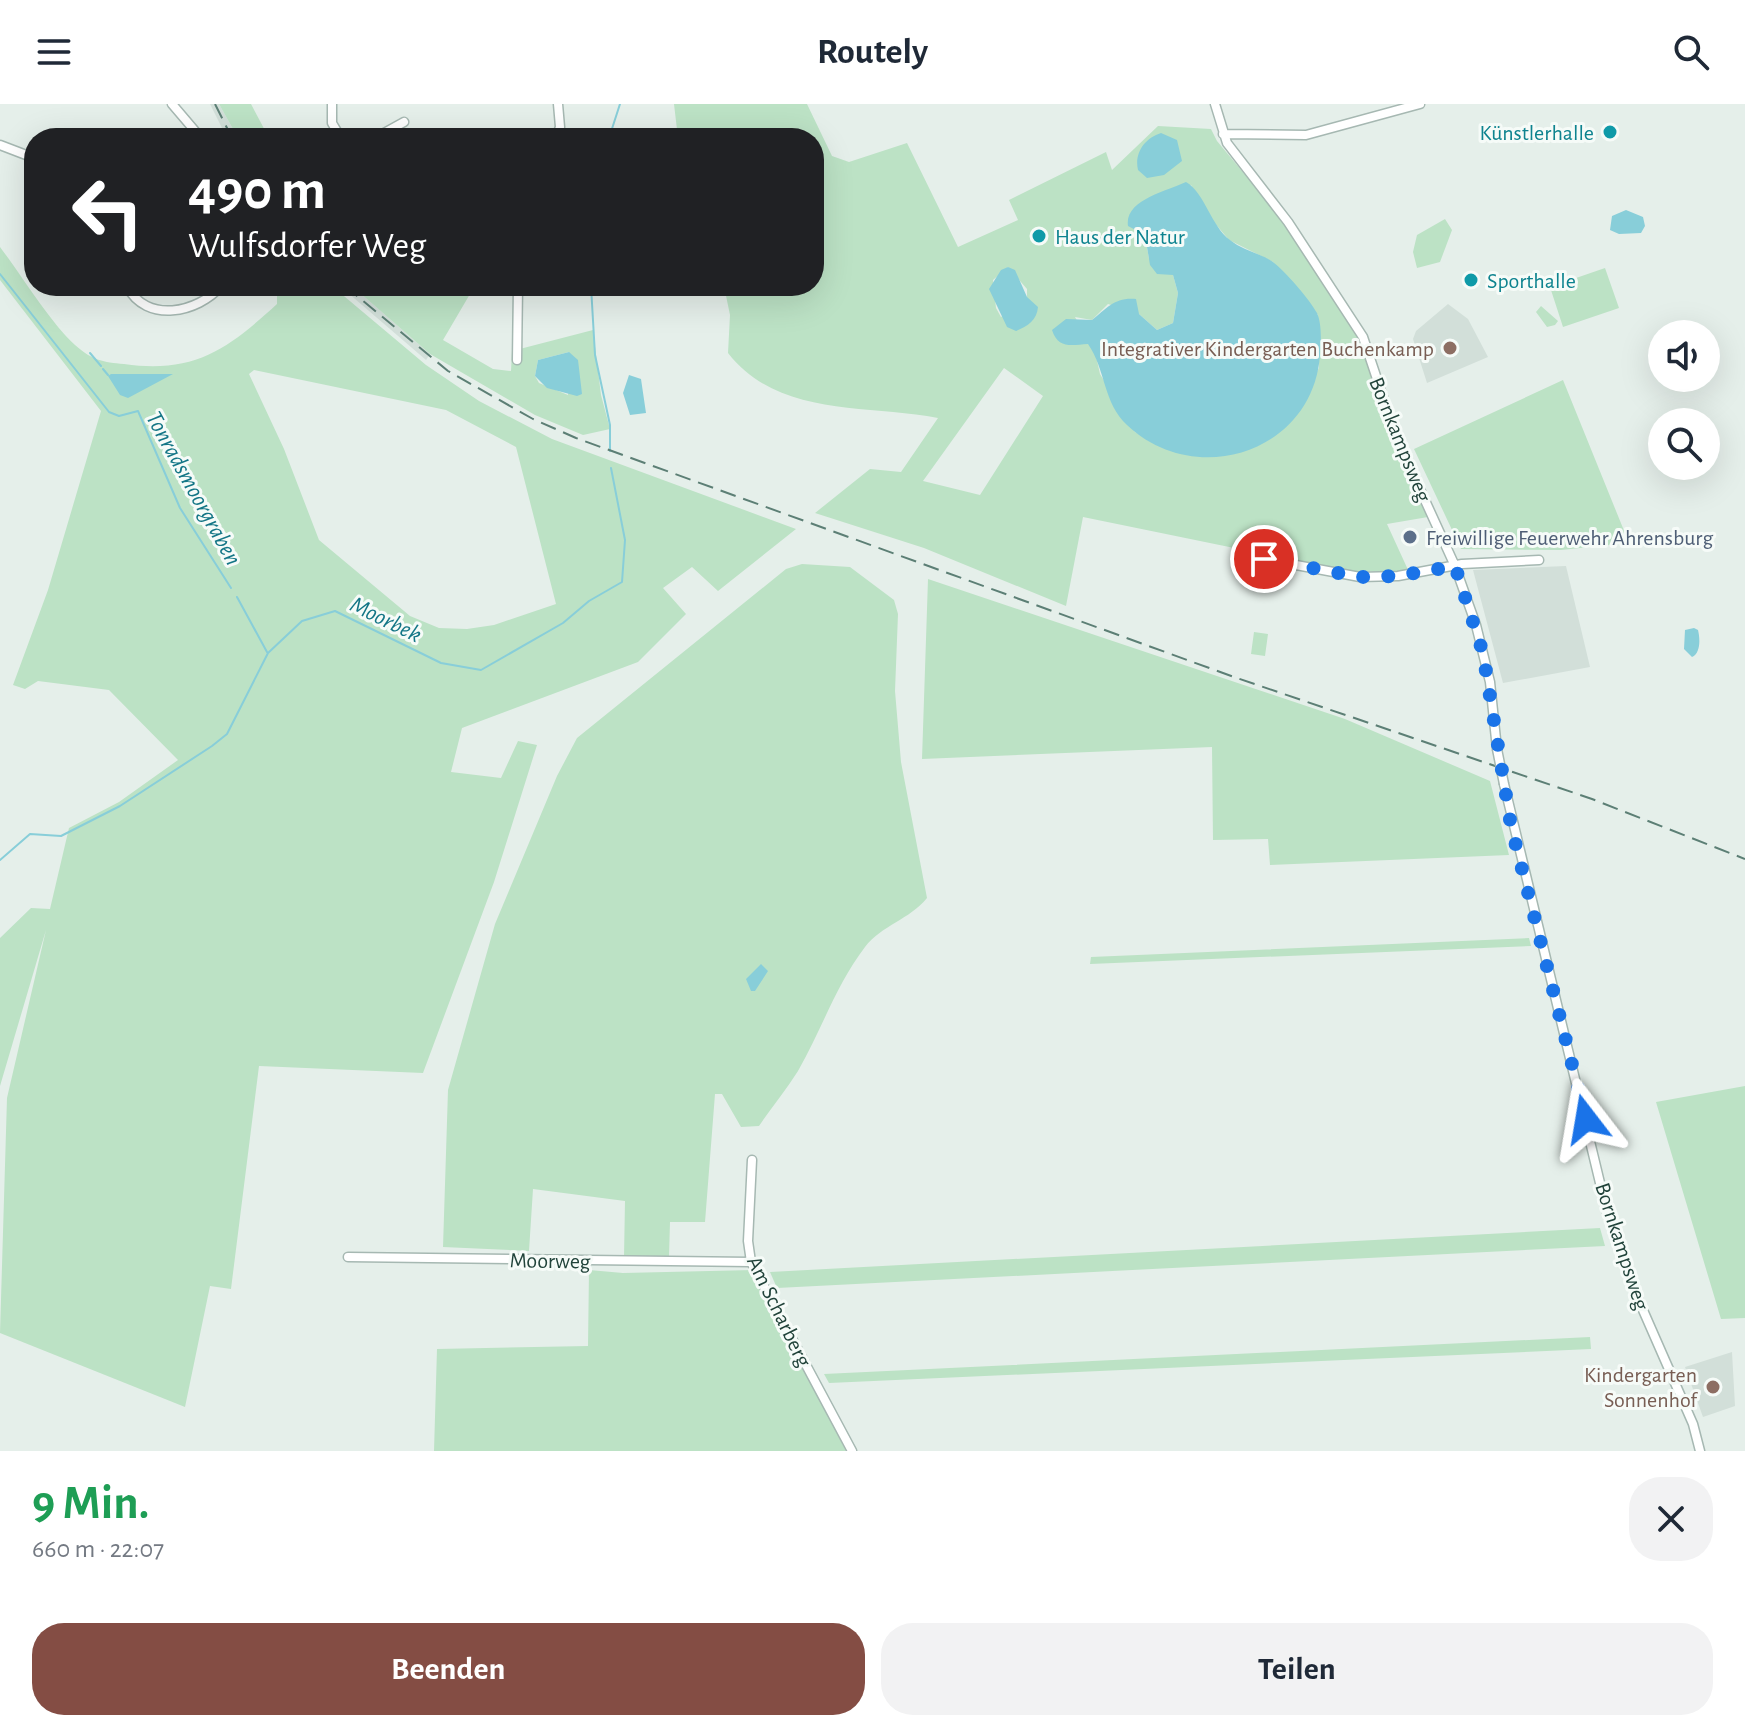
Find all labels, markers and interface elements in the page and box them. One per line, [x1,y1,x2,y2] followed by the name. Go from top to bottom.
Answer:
[32,30,76,74] icon: menu
[1669,30,1713,74] icon: search
[817,34,928,70] text: Routely
[1479,122,1594,144] place label: Künstlerhalle
[1601,123,1619,141] marker: Künstlerhalle
[56,160,160,264] icon: left
[188,163,326,219] text: 490 m
[1055,226,1185,248] place label: Haus der Natur
[1030,227,1048,245] marker: Haus der Natur
[188,228,426,264] text: Wulfsdorfer Weg
[1487,270,1576,292] place label: Sporthalle
[1462,271,1480,289] marker: Sporthalle
[1648,320,1720,480] map controls
[1648,320,1720,392] button: sound
[1101,338,1434,360] place label: Integrativer Kindergarten Buchenkamp
[1441,339,1459,357] marker: Integrativer Kindergarten Buchenkamp
[1365,374,1435,505] street label: Bornkampsweg
[141,408,245,569] water label: Tonradsmoorgraben
[1648,408,1720,480] button: search
[1230,525,1298,593] pin
[1426,527,1713,549] place label: Freiwillige Feuerwehr Ahrensburg
[1401,528,1419,546] marker: Freiwillige Feuerwehr Ahrensburg
[1242,537,1286,581] icon: arrive
[346,592,425,647] water label: Moorbek
[1544,1077,1628,1161] position arrow
[1591,1180,1653,1313] street label: Bornkampsweg
[509,1249,591,1273] street label: Moorweg
[743,1253,815,1370] street label: Am Scharberg
[1584,1364,1698,1411] place label: Kindergarten Sonnenhof
[1704,1378,1722,1396] marker: Kindergarten Sonnenhof
[1629,1477,1713,1561] button: close
[32,1480,150,1528] text: 9 Min.
[32,1536,164,1562] text: 660 m · 22:07
[32,1623,865,1715] button: Beenden
[881,1623,1713,1715] button: Teilen

